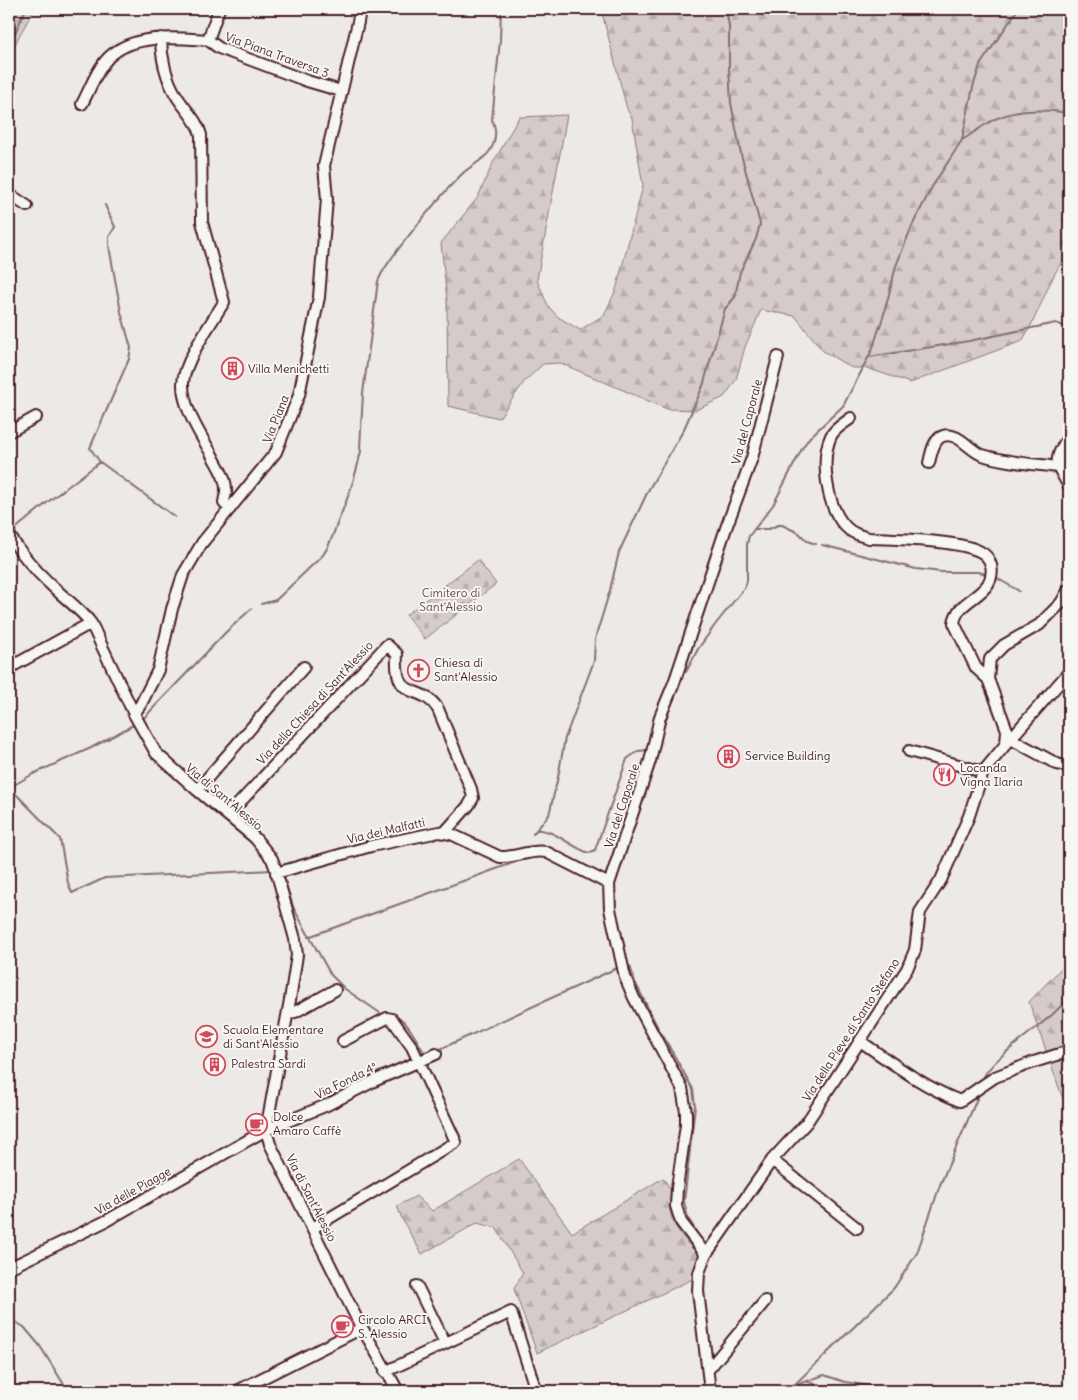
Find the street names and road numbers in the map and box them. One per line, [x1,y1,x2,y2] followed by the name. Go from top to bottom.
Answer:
[223,29,331,80] street label: Via Piana Traversa 3
[728,377,765,466] street label: Via del Caporale
[259,392,292,445] street label: Via Piana
[253,638,376,768] street label: Via della Chiesa di Sant'Alessio
[183,760,266,833] street label: Via di Sant'Alessio
[601,762,642,850] street label: Via del Caporale
[345,814,426,847] street label: Via dei Malfatti
[799,955,903,1104] street label: Via della Pieve di Santo Stefano
[312,1059,379,1102] street label: Via Fonda 4°
[283,1152,340,1244] street label: Via di Sant'Alessio
[92,1163,173,1218] street label: Via delle Piagge

